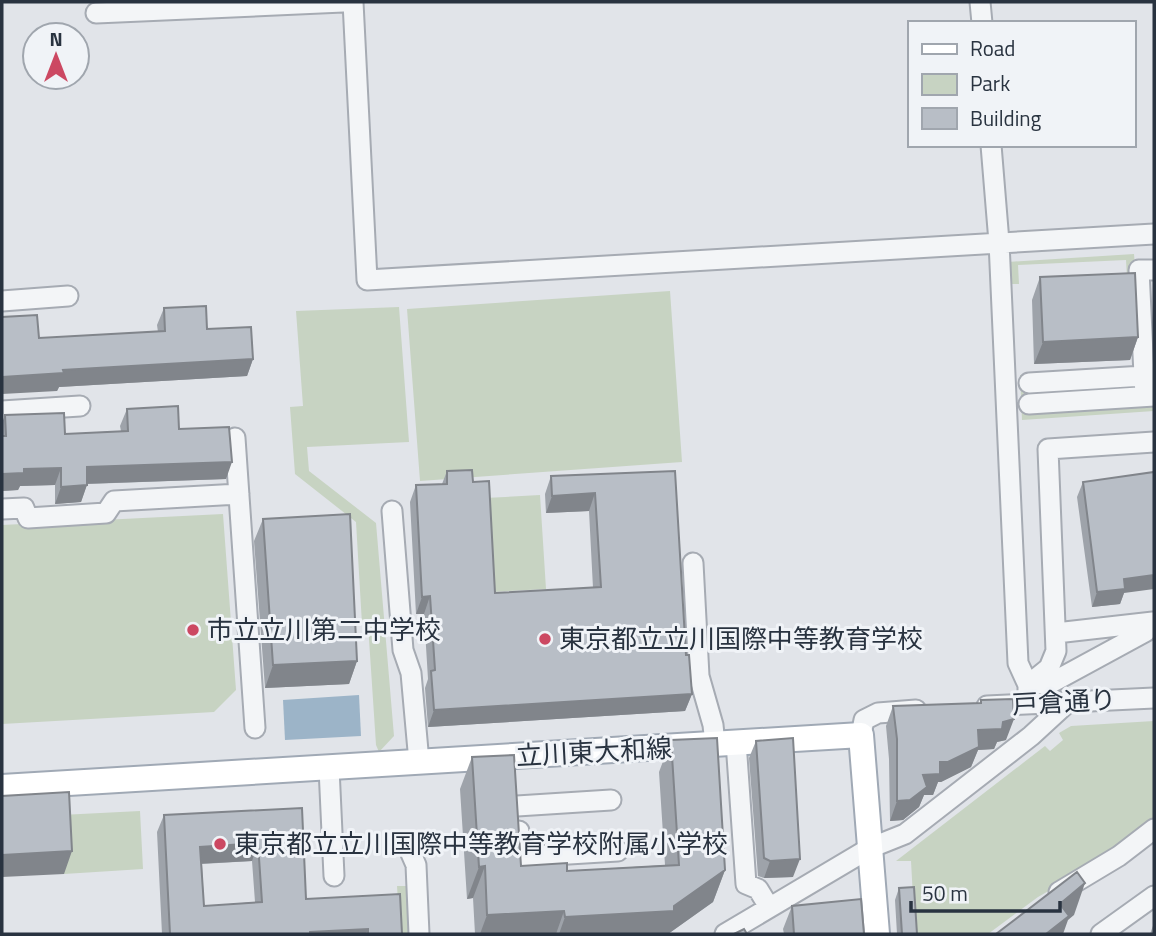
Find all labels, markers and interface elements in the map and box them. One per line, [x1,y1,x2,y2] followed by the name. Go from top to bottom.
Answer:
[21,21,91,91] north arrow
[908,21,1135,147] legend
[49,24,63,53] text: N
[970,32,1015,64] text: Road
[970,67,1010,99] text: Park
[970,102,1042,134] text: Building
[207,610,441,649] place label: 市立立川第二中学校
[559,619,923,658] place label: 東京都立立川国際中等教育学校
[185,622,201,638] marker: 市立立川第二中学校
[537,631,553,647] marker: 東京都立立川国際中等教育学校
[1011,679,1117,724] street label: 戸倉通り
[515,728,673,775] street label: 立川東大和線
[234,824,728,863] place label: 東京都立立川国際中等教育学校附属小学校
[212,836,228,852] marker: 東京都立立川国際中等教育学校附属小学校
[911,870,1060,914] scale bar
[922,877,968,909] text: 50 m

